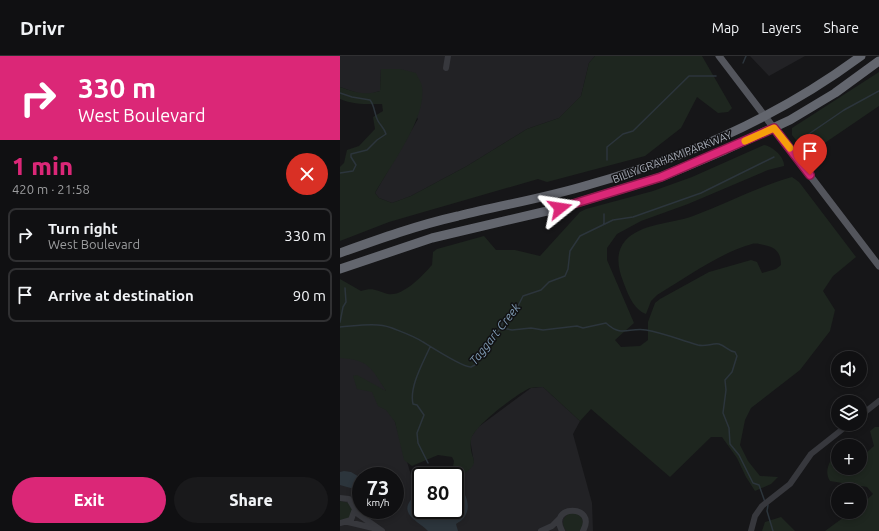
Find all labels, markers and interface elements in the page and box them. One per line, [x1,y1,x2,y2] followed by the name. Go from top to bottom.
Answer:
[20,17,65,39] text: Drivr
[712,20,739,36] text: Map
[761,20,801,36] text: Layers
[823,20,859,36] text: Share
[12,72,64,124] icon: right
[78,72,156,103] text: 330 m
[78,105,206,125] text: West Boulevard
[611,128,734,185] street label: BILLY GRAHAM PARKWAY
[793,134,827,175] pin
[799,140,821,162] icon: arrive
[12,153,73,180] text: 1 min
[286,153,328,195] button: close
[12,182,90,196] text: 420 m · 21:58
[539,187,581,229] position arrow
[48,220,118,237] text: Turn right
[14,224,36,246] icon: right
[284,227,326,244] text: 330 m
[48,237,140,251] text: West Boulevard
[14,284,36,306] icon: arrive
[48,287,194,304] text: Arrive at destination
[293,287,326,304] text: 90 m
[467,300,523,367] water label: Taggart Creek
[831,351,867,519] map controls
[831,351,867,387] button: sound
[831,395,867,431] button: layers
[831,439,867,475] button: +
[412,467,464,519] speed limit sign: 80
[367,476,389,499] text: 73
[12,477,166,523] button: Exit
[174,477,328,523] button: Share
[831,483,867,519] button: −
[366,497,390,508] text: km/h

